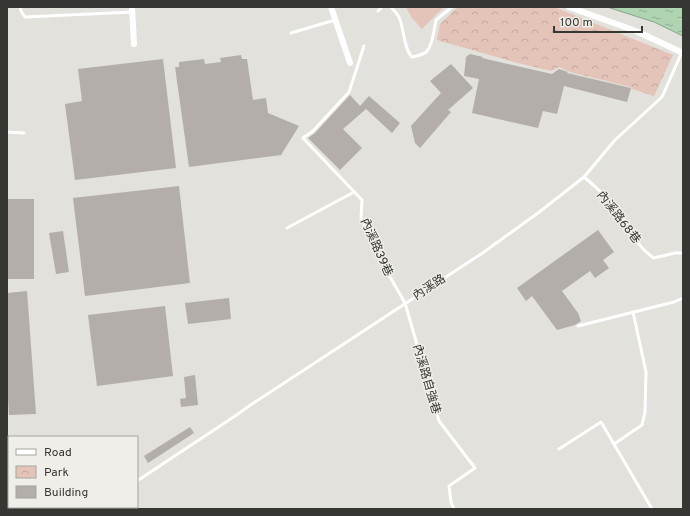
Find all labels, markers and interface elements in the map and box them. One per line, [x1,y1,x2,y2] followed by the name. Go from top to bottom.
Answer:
[554,8,642,34] scale bar
[560,15,593,31] text: 100 m
[593,188,644,247] street label: 內溪路68巷
[356,216,396,279] street label: 內溪路39巷
[410,271,449,304] street label: 內溪路
[408,342,444,416] street label: 內溪路自強巷
[8,436,138,508] legend
[44,445,72,461] text: Road
[44,465,69,481] text: Park
[44,485,88,501] text: Building

